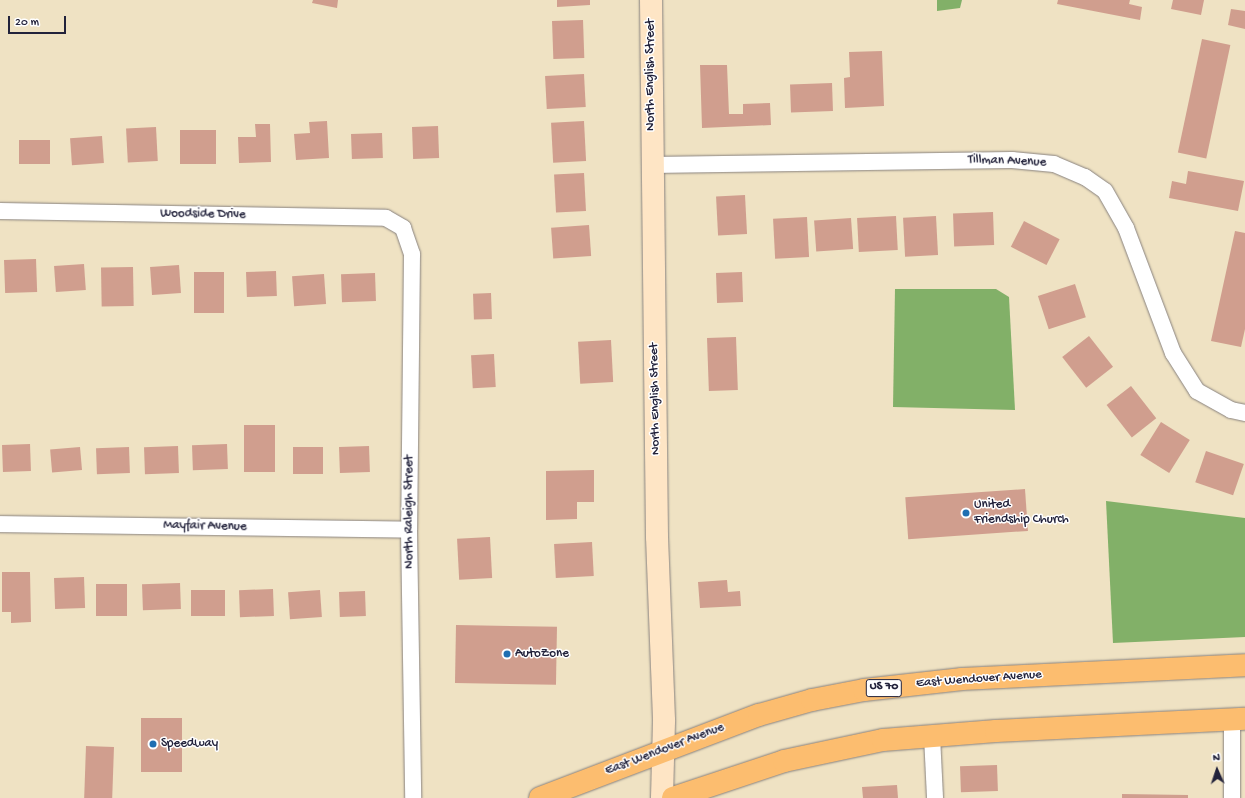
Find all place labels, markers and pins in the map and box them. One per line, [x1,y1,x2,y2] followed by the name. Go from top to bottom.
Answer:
[974,498,1069,529] place label: United Friendship Church
[961,508,971,518] marker: United Friendship Church
[515,646,569,662] place label: AutoZone
[502,649,512,659] marker: AutoZone
[161,736,218,752] place label: Speedway
[148,739,158,749] marker: Speedway

